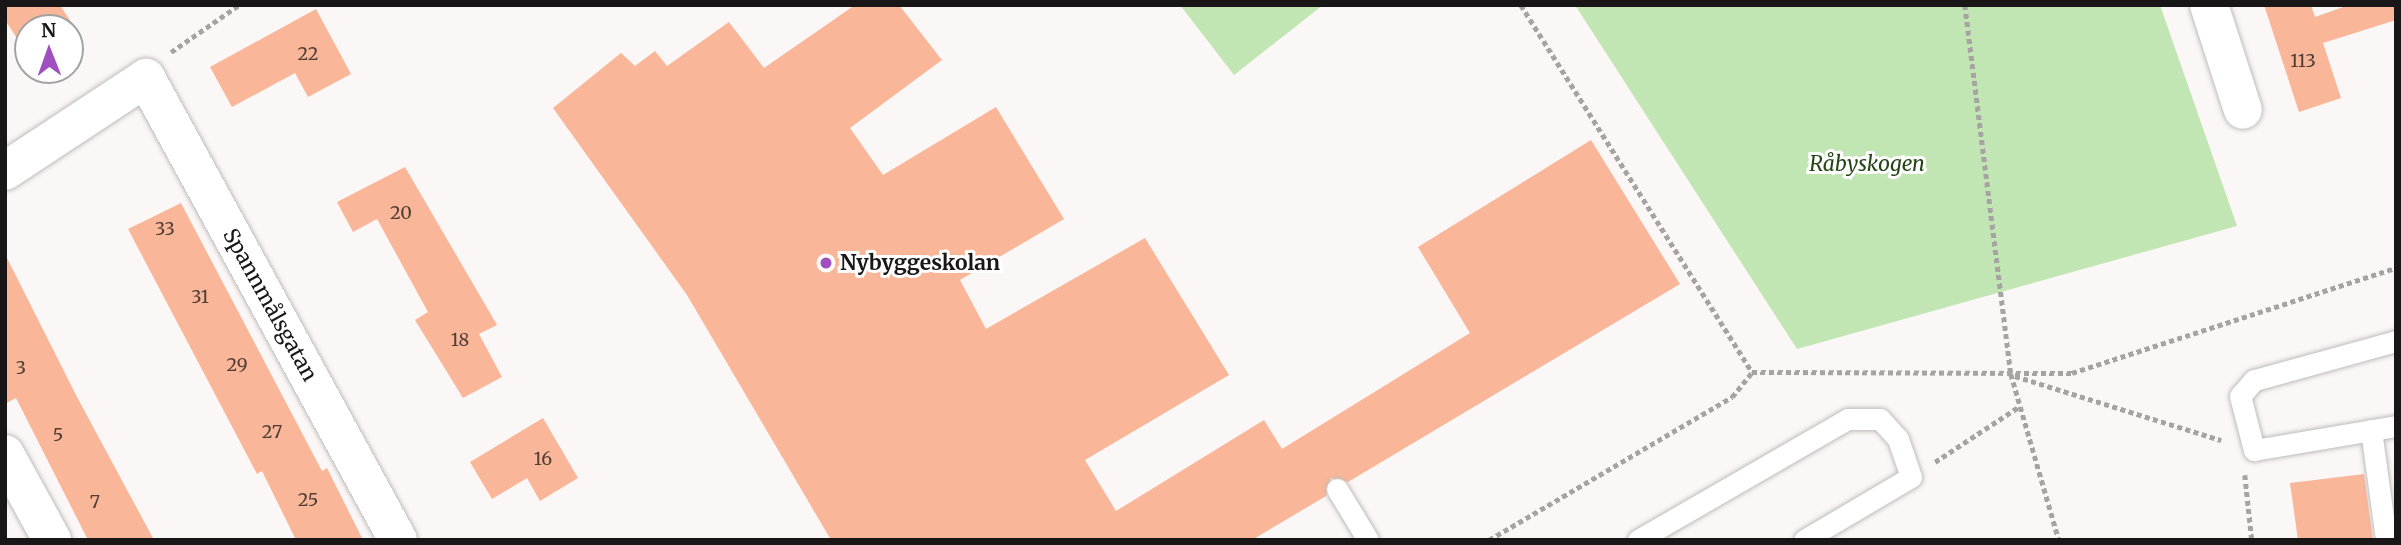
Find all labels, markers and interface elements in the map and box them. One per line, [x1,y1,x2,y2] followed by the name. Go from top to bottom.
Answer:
[14,14,84,84] north arrow
[41,18,56,42] text: N
[297,43,319,65] house number: 22
[2290,50,2316,72] house number: 113
[1809,151,1925,177] park label: Råbyskogen
[390,202,412,224] house number: 20
[155,218,175,240] house number: 33
[218,224,322,386] street label: Spannmålsgatan
[840,250,1000,276] place label: Nybyggeskolan
[818,255,834,271] marker: Nybyggeskolan
[191,286,209,308] house number: 31
[451,329,469,351] house number: 18
[226,354,248,376] house number: 29
[16,357,26,379] house number: 3
[262,421,282,443] house number: 27
[53,424,63,446] house number: 5
[534,448,552,470] house number: 16
[298,489,318,511] house number: 25
[90,491,100,513] house number: 7

